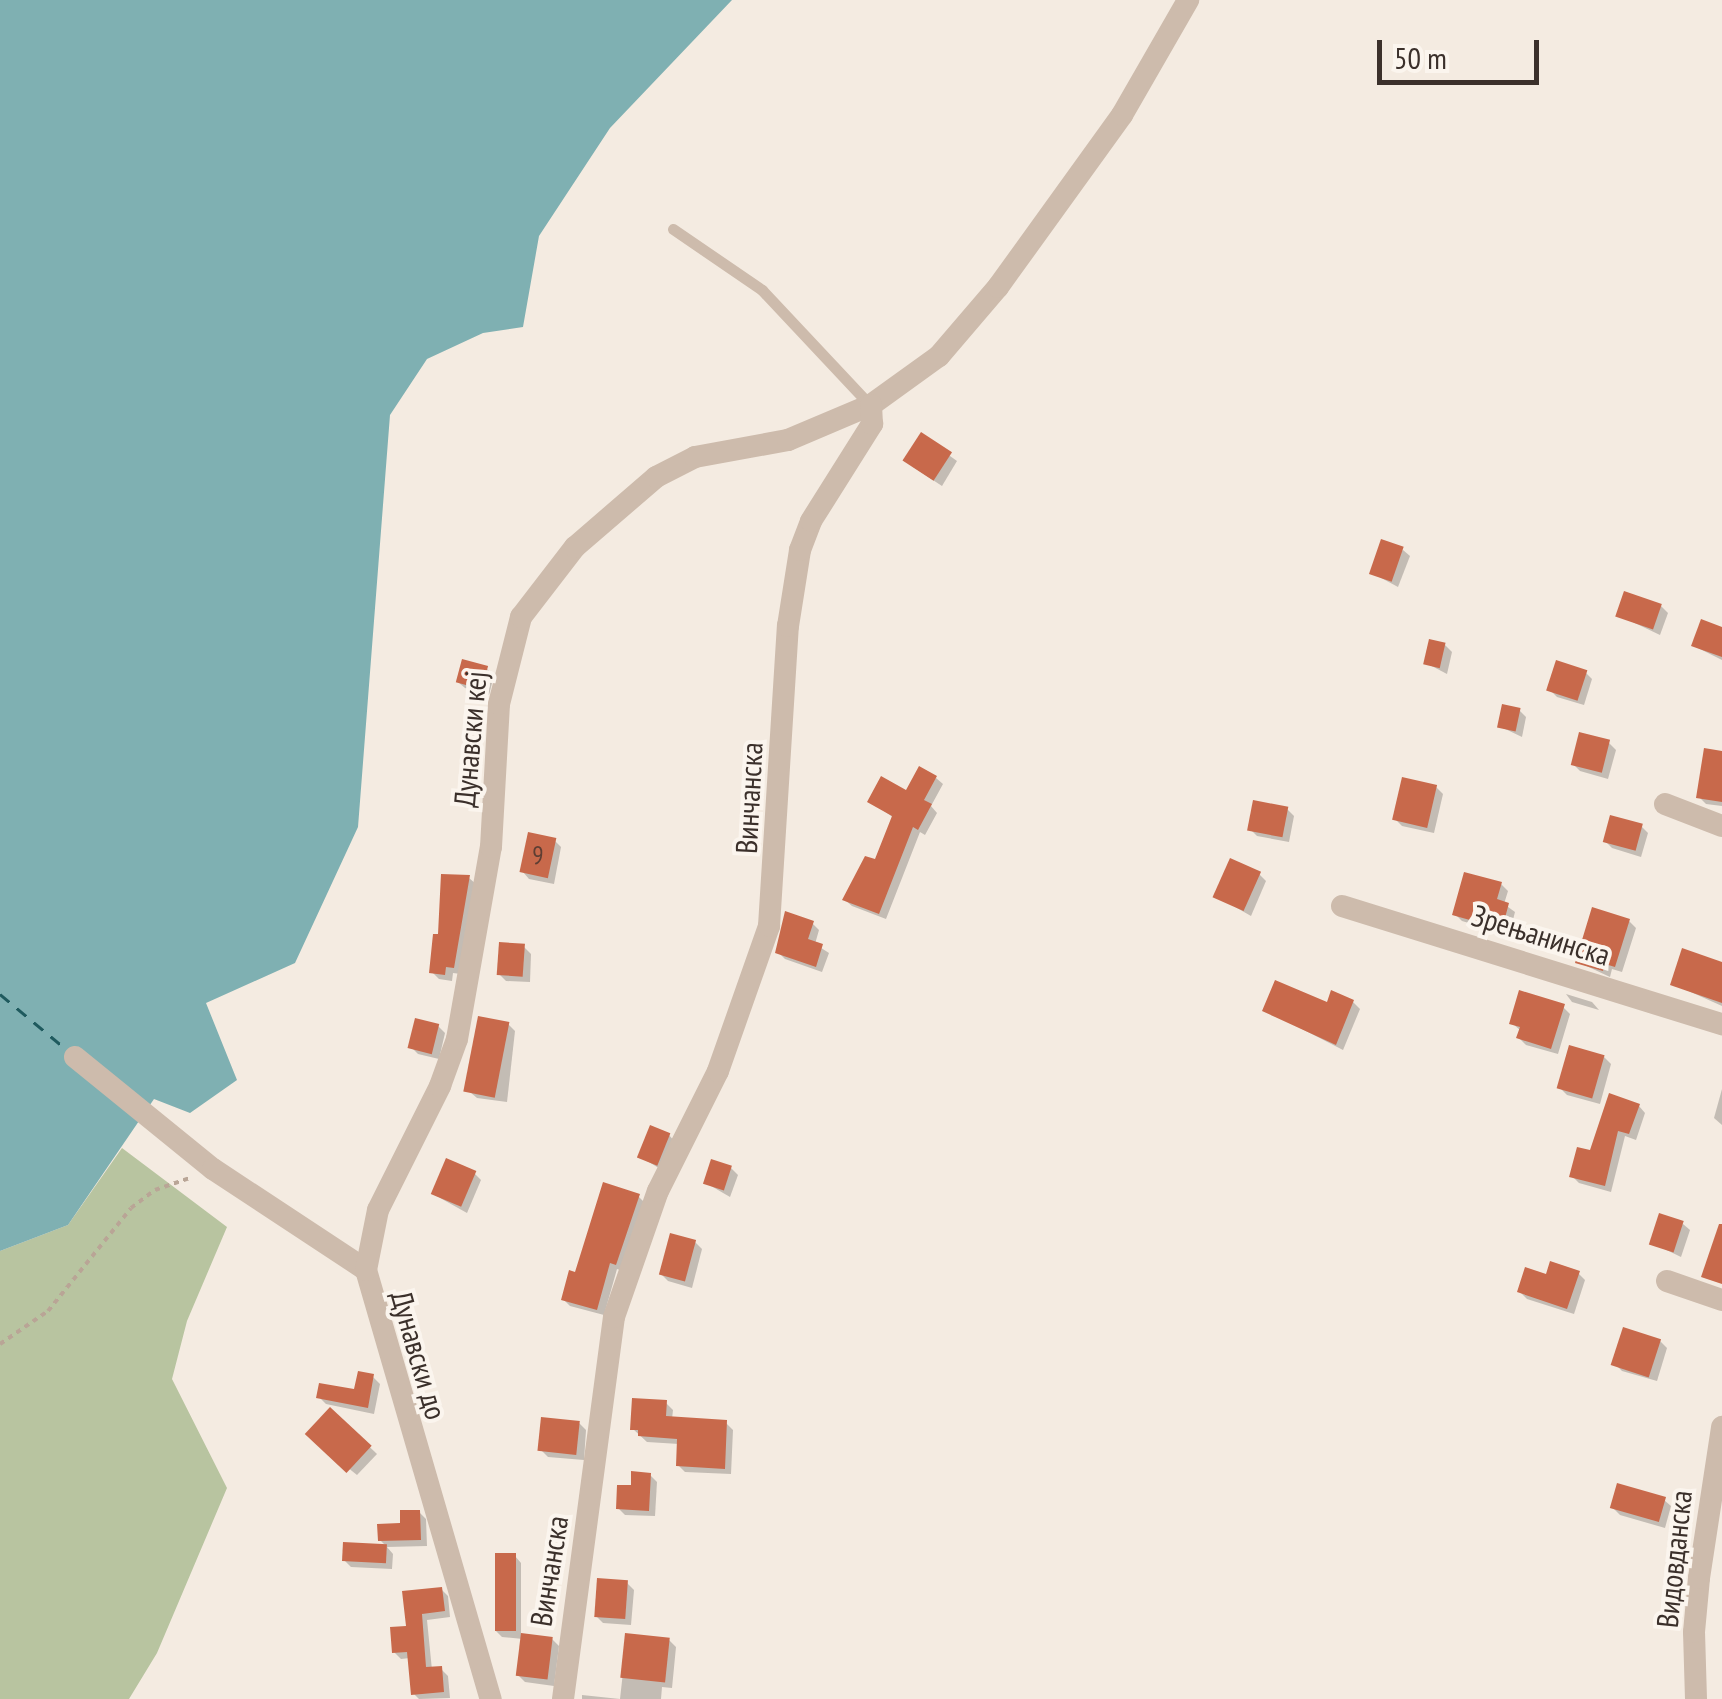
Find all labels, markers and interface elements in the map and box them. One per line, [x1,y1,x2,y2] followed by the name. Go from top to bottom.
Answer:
[1382,20,1544,82] scale bar
[1394,38,1447,77] text: 50 m
[446,670,494,808] street label: Дунавски кеј
[728,741,770,855] street label: Винчанска
[532,840,544,870] house number: 9
[1468,897,1614,973] street label: Зрењанинска
[384,1287,454,1423] street label: Дунавски до
[1649,1488,1699,1630] street label: Видовданска
[522,1513,576,1629] street label: Винчанска

